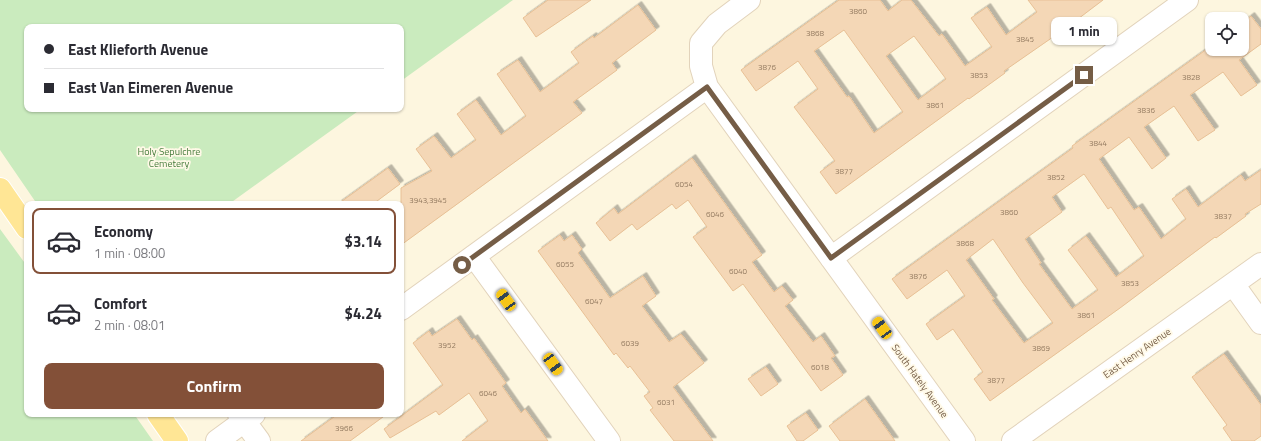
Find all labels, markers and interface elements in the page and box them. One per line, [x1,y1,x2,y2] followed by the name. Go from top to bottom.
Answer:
[849,5,867,17] house number: 3860
[1205,12,1249,56] map controls
[1205,12,1249,56] button: locate
[1051,17,1117,45] callout: 1 min
[1068,21,1100,41] text: 1 min
[806,27,824,39] house number: 3868
[1016,33,1034,45] house number: 3845
[68,38,208,61] text: East Klieforth Avenue
[758,61,776,73] house number: 3876
[1075,66,1093,84] route end
[970,69,988,81] house number: 3853
[1182,71,1200,83] house number: 3828
[68,76,233,99] text: East Van Eimeren Avenue
[926,99,944,111] house number: 3861
[1137,104,1155,116] house number: 3836
[1089,137,1107,149] house number: 3844
[138,144,200,171] park label: Holy Sepulchre Cemetery
[835,165,853,177] house number: 3877
[1047,171,1065,183] house number: 3852
[675,178,693,190] house number: 6054
[409,194,447,206] house number: 3943,3945
[1000,206,1018,218] house number: 3860
[706,208,724,220] house number: 6046
[1214,210,1232,222] house number: 3837
[94,220,153,243] text: Economy
[46,223,82,259] icon: car
[345,230,382,253] text: $3.14
[956,237,974,249] house number: 3868
[94,243,165,263] text: 1 min · 08:00
[453,256,471,274] route start
[556,258,574,270] house number: 6055
[729,265,747,277] house number: 6040
[909,270,927,282] house number: 3876
[1121,277,1139,289] house number: 3853
[494,287,518,313] car
[94,292,147,315] text: Comfort
[46,295,82,331] icon: car
[585,295,603,307] house number: 6047
[345,302,382,325] text: $4.24
[1077,309,1095,321] house number: 3861
[94,315,165,335] text: 2 min · 08:01
[870,315,894,341] car
[1100,324,1174,382] street label: East Henry Avenue
[621,337,639,349] house number: 6039
[438,339,456,351] house number: 3952
[888,341,952,421] street label: South Hately Avenue
[1032,342,1050,354] house number: 3869
[541,351,565,377] car
[811,361,829,373] house number: 6018
[44,363,384,409] button: Confirm
[987,374,1005,386] house number: 3877
[479,387,497,399] house number: 6046
[657,396,675,408] house number: 6031
[335,422,353,434] house number: 3966

